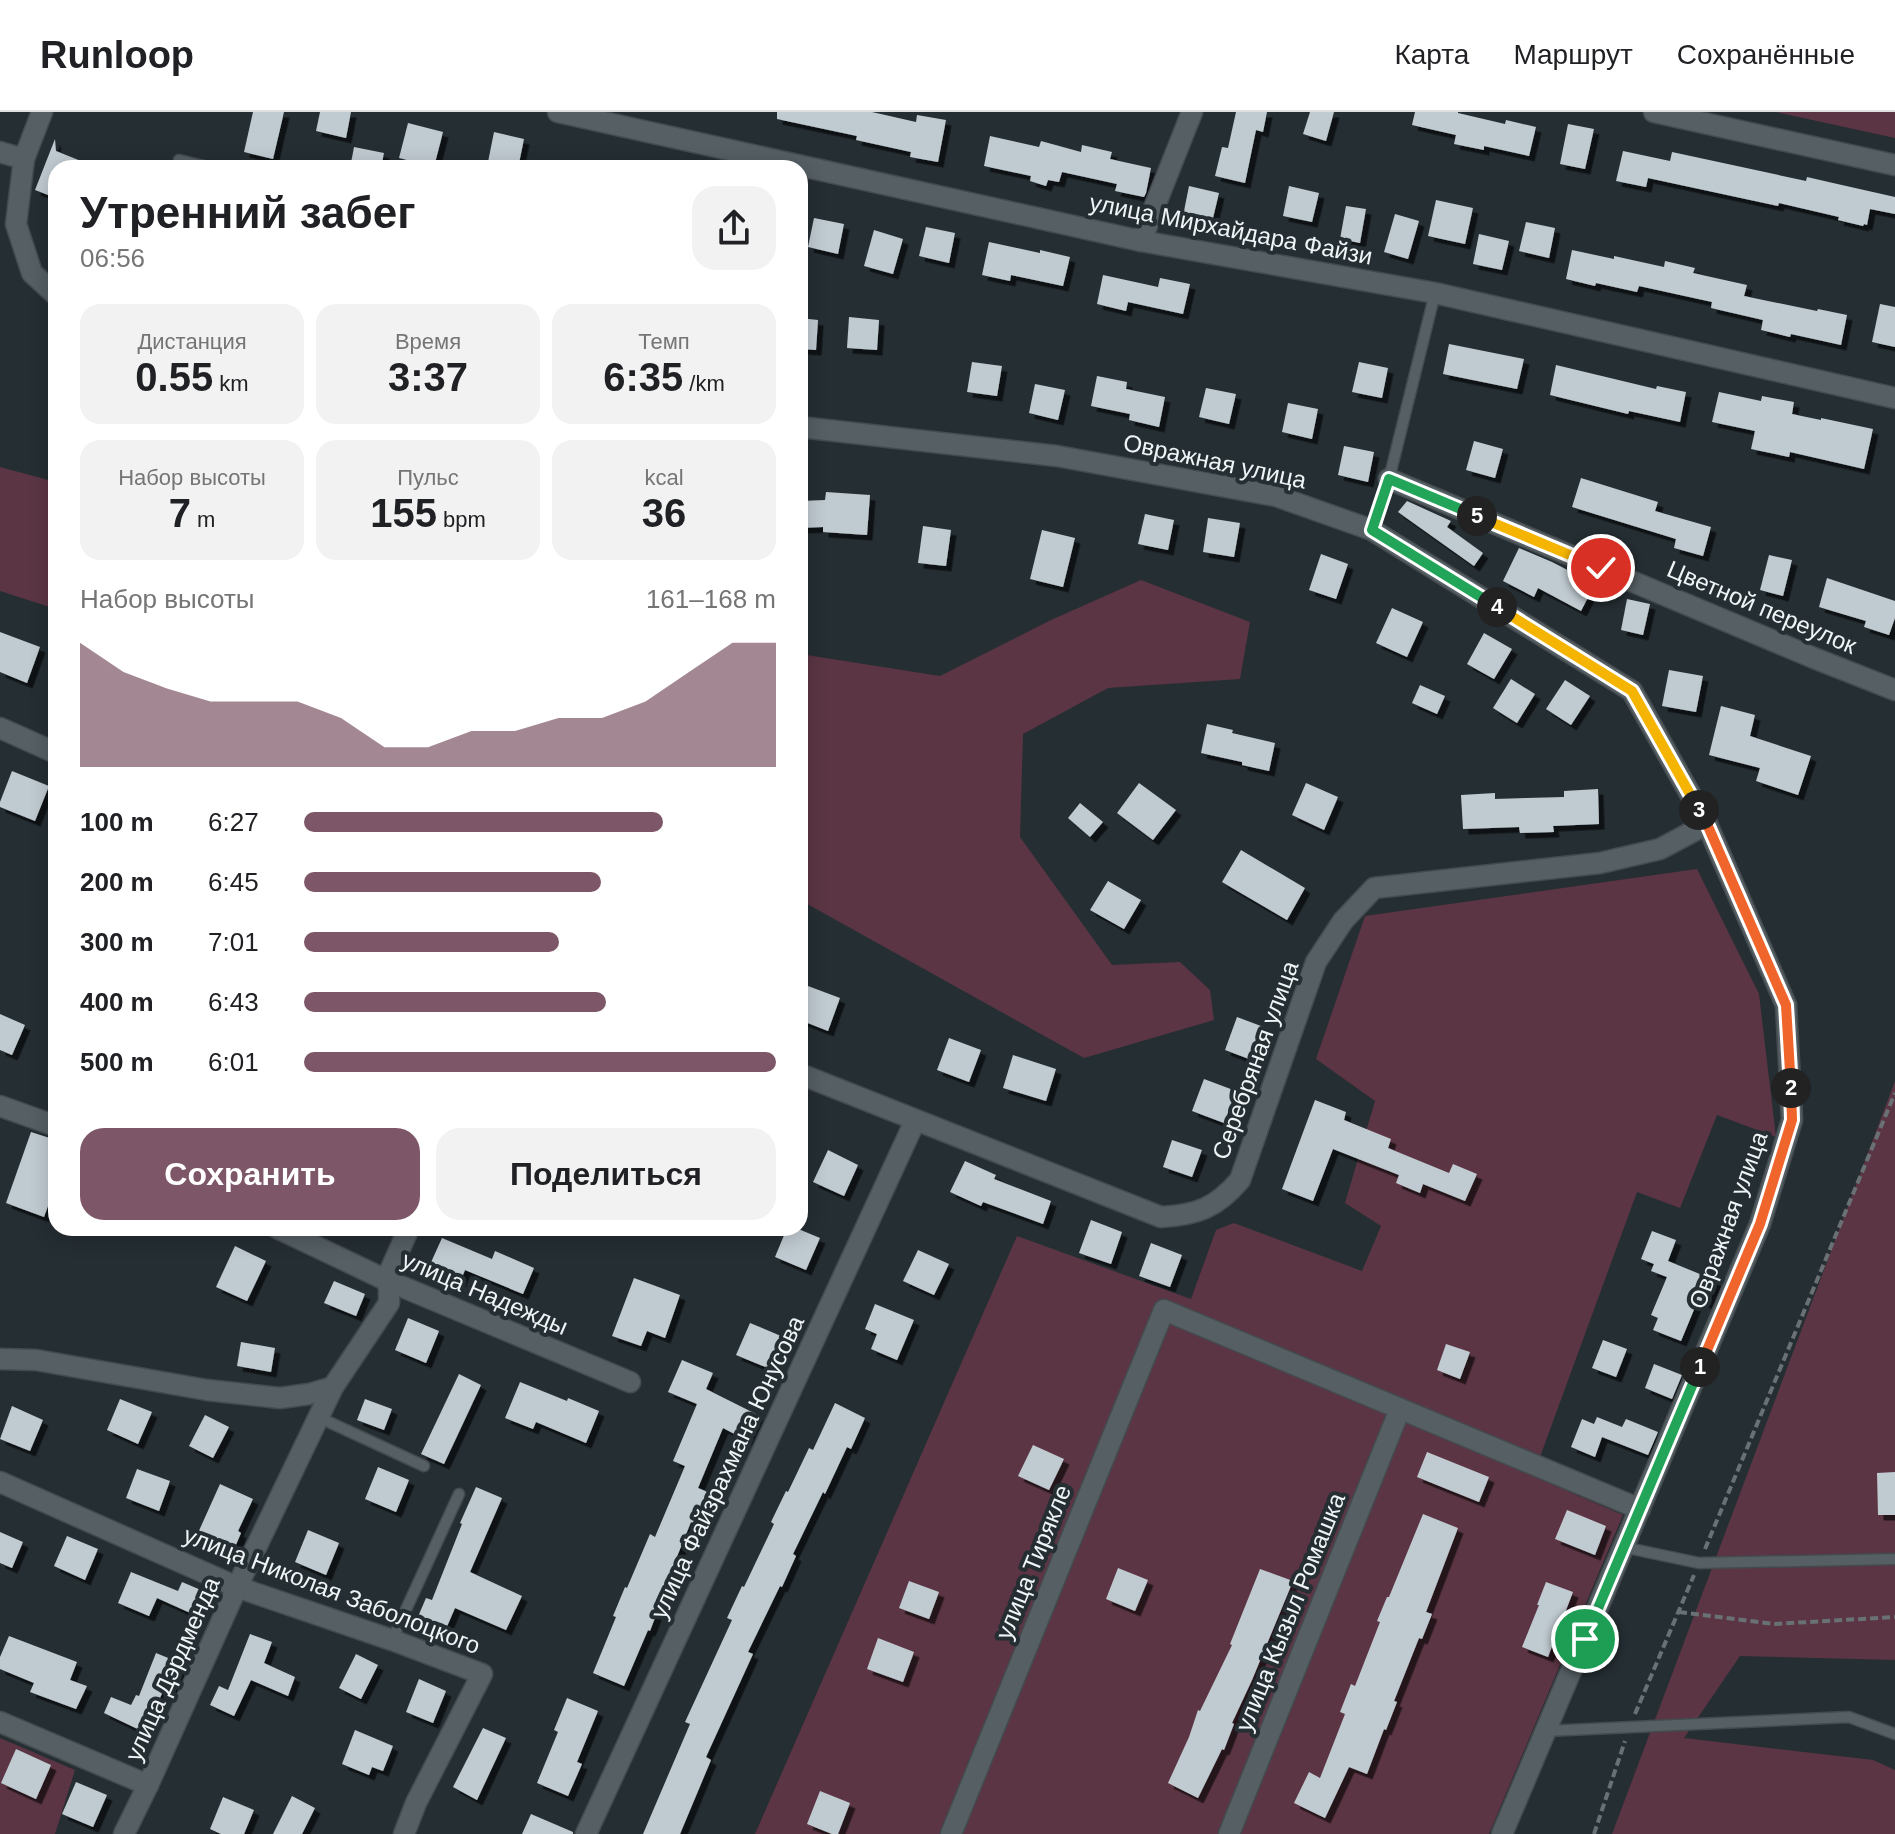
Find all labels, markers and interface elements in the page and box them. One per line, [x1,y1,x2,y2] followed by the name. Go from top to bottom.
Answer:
[40,34,194,76] text: Runloop
[1394,39,1469,70] text: Карта
[1513,39,1633,70] text: Маршрут
[1677,39,1855,70] text: Сохранённые
[692,186,776,270] button: share
[80,188,415,237] text: Утренний забег
[1087,188,1375,270] street label: улица Мирхайдара Файзи
[80,243,145,273] text: 06:56
[137,329,247,354] text: Дистанция
[395,329,461,354] text: Время
[638,329,690,354] text: Темп
[135,355,213,399] text: 0.55
[388,355,468,399] text: 3:37
[603,355,683,399] text: 6:35
[213,371,249,396] text: km
[683,371,725,396] text: /km
[1121,428,1310,494] street label: Овражная улица
[118,465,266,490] text: Набор высоты
[397,465,459,490] text: Пульс
[644,465,684,490] text: kcal
[169,491,191,535] text: 7
[370,491,437,535] text: 155
[642,491,686,535] text: 36
[1457,496,1497,536] pin: 5
[1471,503,1483,528] text: 5
[191,507,215,532] text: m
[437,507,486,532] text: bpm
[1567,534,1635,602] pin
[1579,546,1623,590] icon: check
[1663,555,1861,659] street label: Цветной переулок
[80,584,255,614] text: Набор высоты
[646,584,776,614] text: 161–168 m
[1477,587,1517,627] pin: 4
[1491,594,1503,619] text: 4
[1679,790,1719,830] pin: 3
[1693,797,1705,822] text: 3
[80,807,154,837] text: 100 m
[208,807,259,837] text: 6:27
[80,867,154,897] text: 200 m
[208,867,259,897] text: 6:45
[80,927,154,957] text: 300 m
[208,927,259,957] text: 7:01
[1207,956,1304,1163] street label: Серебряная улица
[80,987,154,1017] text: 400 m
[208,987,259,1017] text: 6:43
[80,1047,154,1077] text: 500 m
[208,1047,259,1077] text: 6:01
[1771,1068,1811,1108] pin: 2
[1785,1075,1797,1100] text: 2
[1683,1127,1773,1312] street label: Овражная улица
[80,1128,420,1220] button: Сохранить
[436,1128,776,1220] button: Поделиться
[398,1246,572,1340] street label: улица Надежды
[645,1311,809,1623] street label: улица Файзрахмана Юнусова
[1680,1347,1720,1387] pin: 1
[1694,1354,1706,1379] text: 1
[990,1481,1076,1643] street label: улица Тирякле
[1230,1488,1350,1735] street label: улица Кызыл Ромашка
[180,1521,484,1659] street label: улица Николая Заболоцкого
[119,1572,225,1765] street label: улица Дэрдменда
[1551,1605,1619,1673] pin
[1563,1617,1607,1661] icon: arrive

